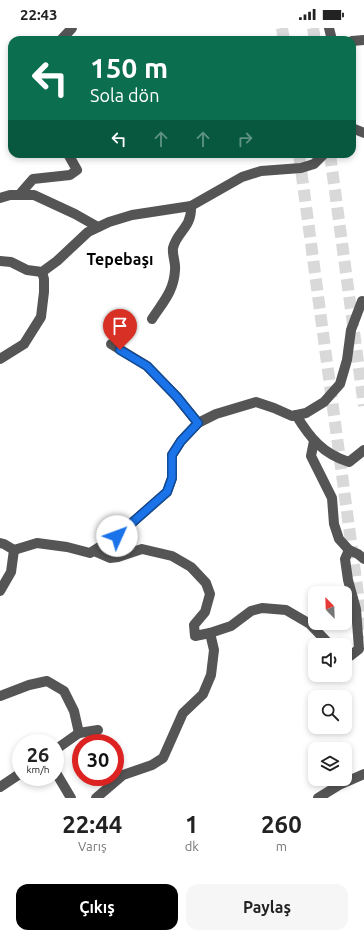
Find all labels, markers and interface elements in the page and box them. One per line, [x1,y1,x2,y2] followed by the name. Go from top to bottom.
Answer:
[20,6,58,23] text: 22:43
[24,52,76,104] icon: left
[90,52,168,83] text: 150 m
[90,85,159,105] text: Sola dön
[108,128,130,150] icon: left
[150,128,172,150] icon: ahead
[192,128,214,150] icon: ahead
[234,128,256,150] icon: right
[87,250,153,269] district label: Tepebaşı
[103,309,137,350] pin
[109,315,131,337] icon: arrive
[96,515,138,557] position arrow
[308,586,352,630] north arrow
[308,586,352,786] map controls
[308,638,352,682] button: sound
[308,690,352,734] button: search
[72,734,124,786] speed limit sign: 30
[308,742,352,786] button: layers
[27,743,49,766] text: 26
[26,764,50,775] text: km/h
[62,811,122,838] text: 22:44
[185,811,198,838] text: 1
[261,811,302,838] text: 260
[78,839,107,853] text: Varış
[185,839,199,853] text: dk
[276,839,287,853] text: m
[16,884,178,930] button: Çıkış
[186,884,348,930] button: Paylaş

